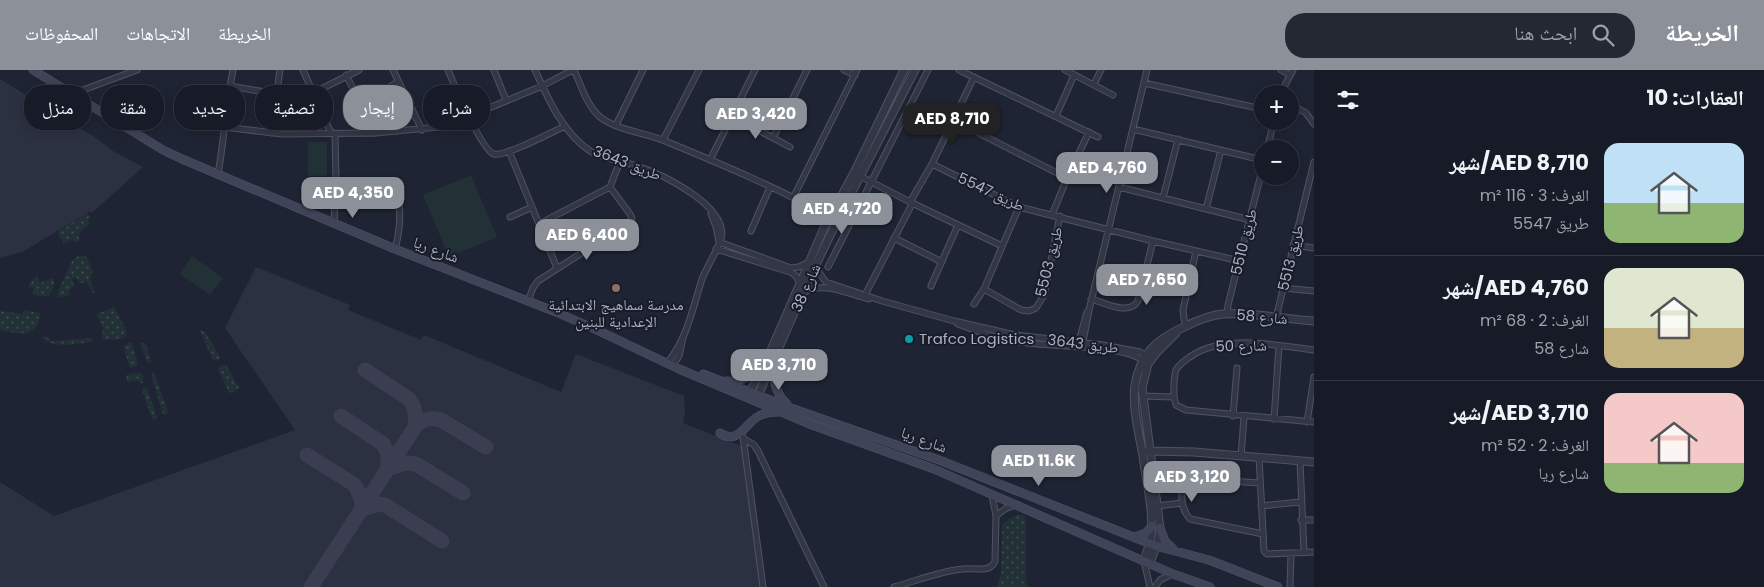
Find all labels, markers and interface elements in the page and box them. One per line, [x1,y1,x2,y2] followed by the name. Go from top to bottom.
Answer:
[1285,13,1635,58] search box
[1665,16,1739,49] text: الخريطة
[1514,20,1577,47] text: ابحث هنا
[25,21,98,46] text: المحفوظات
[126,21,190,46] text: الاتجاهات
[218,21,271,46] text: الخريطة
[1589,21,1617,49] icon: search
[1647,83,1744,112] text: العقارات: 10
[24,85,91,130] chip: منزل
[101,85,164,130] chip: شقة
[174,85,245,130] chip: جديد
[255,85,333,130] chip: تصفية
[343,85,413,130] chip: إيجار
[423,85,490,130] chip: شراء
[1254,85,1299,185] map controls
[1254,85,1299,130] button: +
[1334,86,1362,114] icon: filters
[699,98,813,140] pin: AED 3,420
[716,102,796,125] text: AED 3,420
[895,102,1009,145] pin: AED 8,710
[914,107,990,130] text: AED 8,710
[590,140,664,185] street label: طريق 3643
[1254,140,1299,185] button: −
[1449,148,1589,177] text: AED 8,710/شهر
[1050,152,1164,194] pin: AED 4,760
[1067,156,1147,179] text: AED 4,760
[1644,163,1704,223] icon: home
[955,167,1028,216] street label: طريق 5547
[296,176,410,219] pin: AED 4,350
[312,181,394,204] text: AED 4,350
[1480,184,1589,207] text: الغرف: 3 · 116 m²
[785,192,899,235] pin: AED 4,720
[802,197,882,220] text: AED 4,720
[1225,206,1262,277] street label: طريق 5510
[1513,212,1589,235] text: طريق 5547
[530,218,644,261] pin: AED 6,400
[546,223,628,246] text: AED 6,400
[1272,223,1309,293] street label: طريق 5513
[1030,224,1067,299] street label: طريق 5503
[410,231,462,268] street label: شارع ريا
[786,260,826,315] street label: شارع 38
[1090,264,1204,306] pin: AED 7,650
[1107,268,1187,291] text: AED 7,650
[1443,273,1589,302] text: AED 4,760/شهر
[610,282,622,294] marker: مدرسة سماهيج الابتدائية الإعدادية للبنين
[1644,288,1704,348] icon: home
[548,294,684,332] place label: مدرسة سماهيج الابتدائية الإعدادية للبنين
[1236,304,1289,329] street label: شارع 58
[1480,309,1589,332] text: الغرف: 2 · 68 m²
[919,328,1034,349] place label: Trafco Logistics
[1046,329,1120,358] street label: طريق 3643
[903,333,915,345] marker: Trafco Logistics
[1215,335,1267,356] street label: شارع 50
[1534,337,1589,360] text: شارع 58
[722,348,836,391] pin: AED 3,710
[742,353,816,376] text: AED 3,710
[1450,398,1589,427] text: AED 3,710/شهر
[1644,413,1704,473] icon: home
[898,422,950,458] street label: شارع ريا
[1481,434,1589,457] text: الغرف: 2 · 52 m²
[982,444,1096,487] pin: AED 11.6K
[1002,449,1076,472] text: AED 11.6K
[1135,460,1249,503] pin: AED 3,120
[1539,462,1589,485] text: شارع ريا
[1154,465,1230,488] text: AED 3,120

